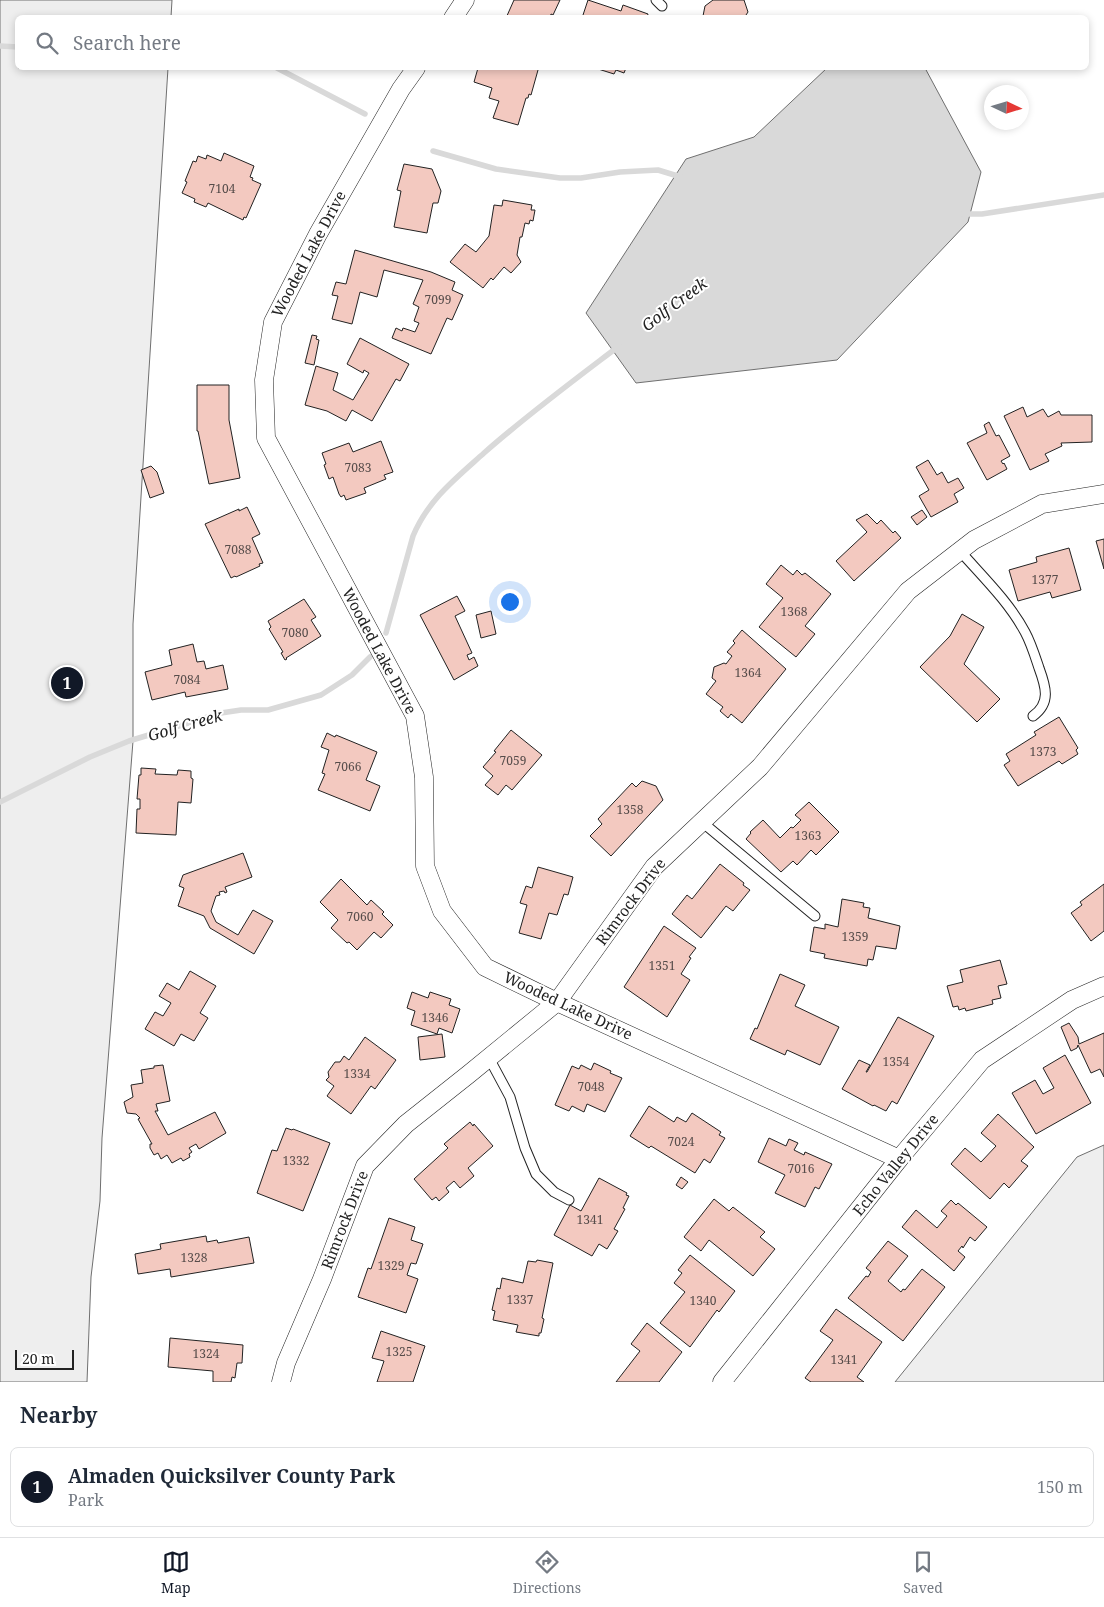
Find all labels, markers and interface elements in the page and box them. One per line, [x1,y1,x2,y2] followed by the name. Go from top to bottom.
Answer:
[15,15,1089,70] search box
[33,29,61,57] icon: search
[73,30,181,56] text: Search here
[984,85,1029,130] north arrow
[209,180,236,197] house number: 7104
[266,187,350,320] street label: Wooded Lake Drive
[637,272,712,336] water label: Golf Creek
[425,291,451,308] house number: 7099
[345,459,372,476] house number: 7083
[225,541,252,558] house number: 7088
[1032,571,1059,588] house number: 1377
[338,584,422,717] street label: Wooded Lake Drive
[497,589,523,615] your location
[781,603,808,620] house number: 1368
[282,624,309,641] house number: 7080
[51,664,83,702] pin: 1
[735,664,762,681] house number: 1364
[174,671,201,688] house number: 7084
[145,704,226,746] water label: Golf Creek
[1030,743,1057,760] house number: 1373
[500,752,526,769] house number: 7059
[335,758,362,775] house number: 7066
[617,801,644,818] house number: 1358
[795,827,822,844] house number: 1363
[591,854,670,949] street label: Rimrock Drive
[347,908,374,925] house number: 7060
[842,928,868,945] house number: 1359
[649,957,675,974] house number: 1351
[501,966,636,1044] street label: Wooded Lake Drive
[422,1009,449,1026] house number: 1346
[883,1053,910,1070] house number: 1354
[344,1065,371,1082] house number: 1334
[578,1078,605,1095] house number: 7048
[848,1109,943,1219] street label: Echo Valley Drive
[668,1133,695,1150] house number: 7024
[283,1152,309,1169] house number: 1332
[788,1160,815,1177] house number: 7016
[316,1167,372,1272] street label: Rimrock Drive
[577,1211,603,1228] house number: 1341
[181,1249,208,1266] house number: 1328
[378,1257,404,1274] house number: 1329
[507,1291,534,1308] house number: 1337
[690,1292,717,1309] house number: 1340
[386,1343,412,1360] house number: 1325
[193,1345,220,1362] house number: 1324
[15,1347,74,1370] scale bar
[22,1349,55,1368] text: 20 m
[831,1351,857,1368] house number: 1341
[20,1401,98,1429] text: Nearby
[68,1463,395,1489] text: Almaden Quicksilver County Park
[32,1476,42,1498] text: 1
[1037,1476,1083,1498] text: 150 m
[68,1489,104,1511] text: Park
[161,1548,191,1597] tab: Map
[513,1548,581,1597] tab: Directions
[903,1548,943,1597] tab: Saved

